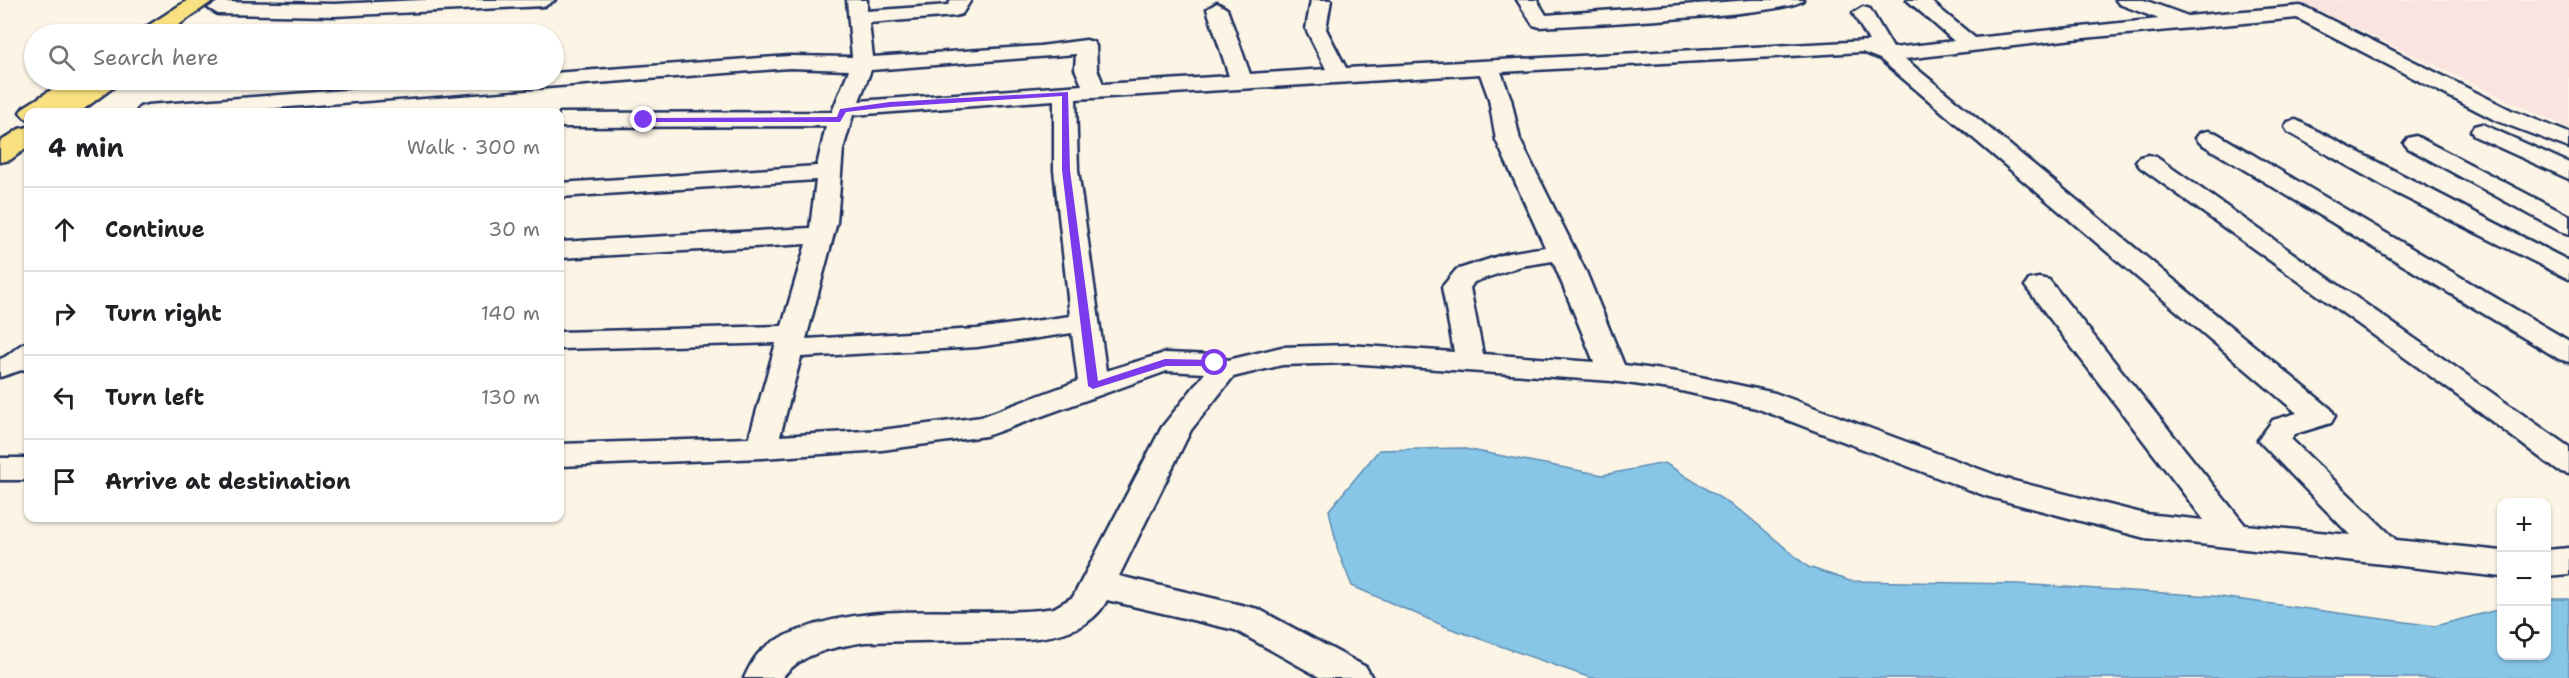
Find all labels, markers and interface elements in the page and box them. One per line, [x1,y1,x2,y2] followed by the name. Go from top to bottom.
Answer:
[24,24,564,90] search box
[45,41,78,74] icon: search
[93,43,219,72] text: Search here
[630,106,656,132] route end
[48,130,124,165] text: 4 min
[407,134,540,160] text: Walk · 300 m
[48,213,81,246] icon: ahead
[105,215,205,244] text: Continue
[488,216,540,242] text: 30 m
[48,297,81,330] icon: right
[105,299,222,328] text: Turn right
[481,300,540,326] text: 140 m
[1201,349,1227,375] route start
[48,381,81,414] icon: left
[105,383,204,412] text: Turn left
[481,384,540,410] text: 130 m
[48,465,81,498] icon: arrive
[105,467,351,496] text: Arrive at destination
[2497,498,2551,660] map controls
[2497,498,2551,552] button: +
[2497,552,2551,606] button: −
[2497,606,2551,660] button: locate

